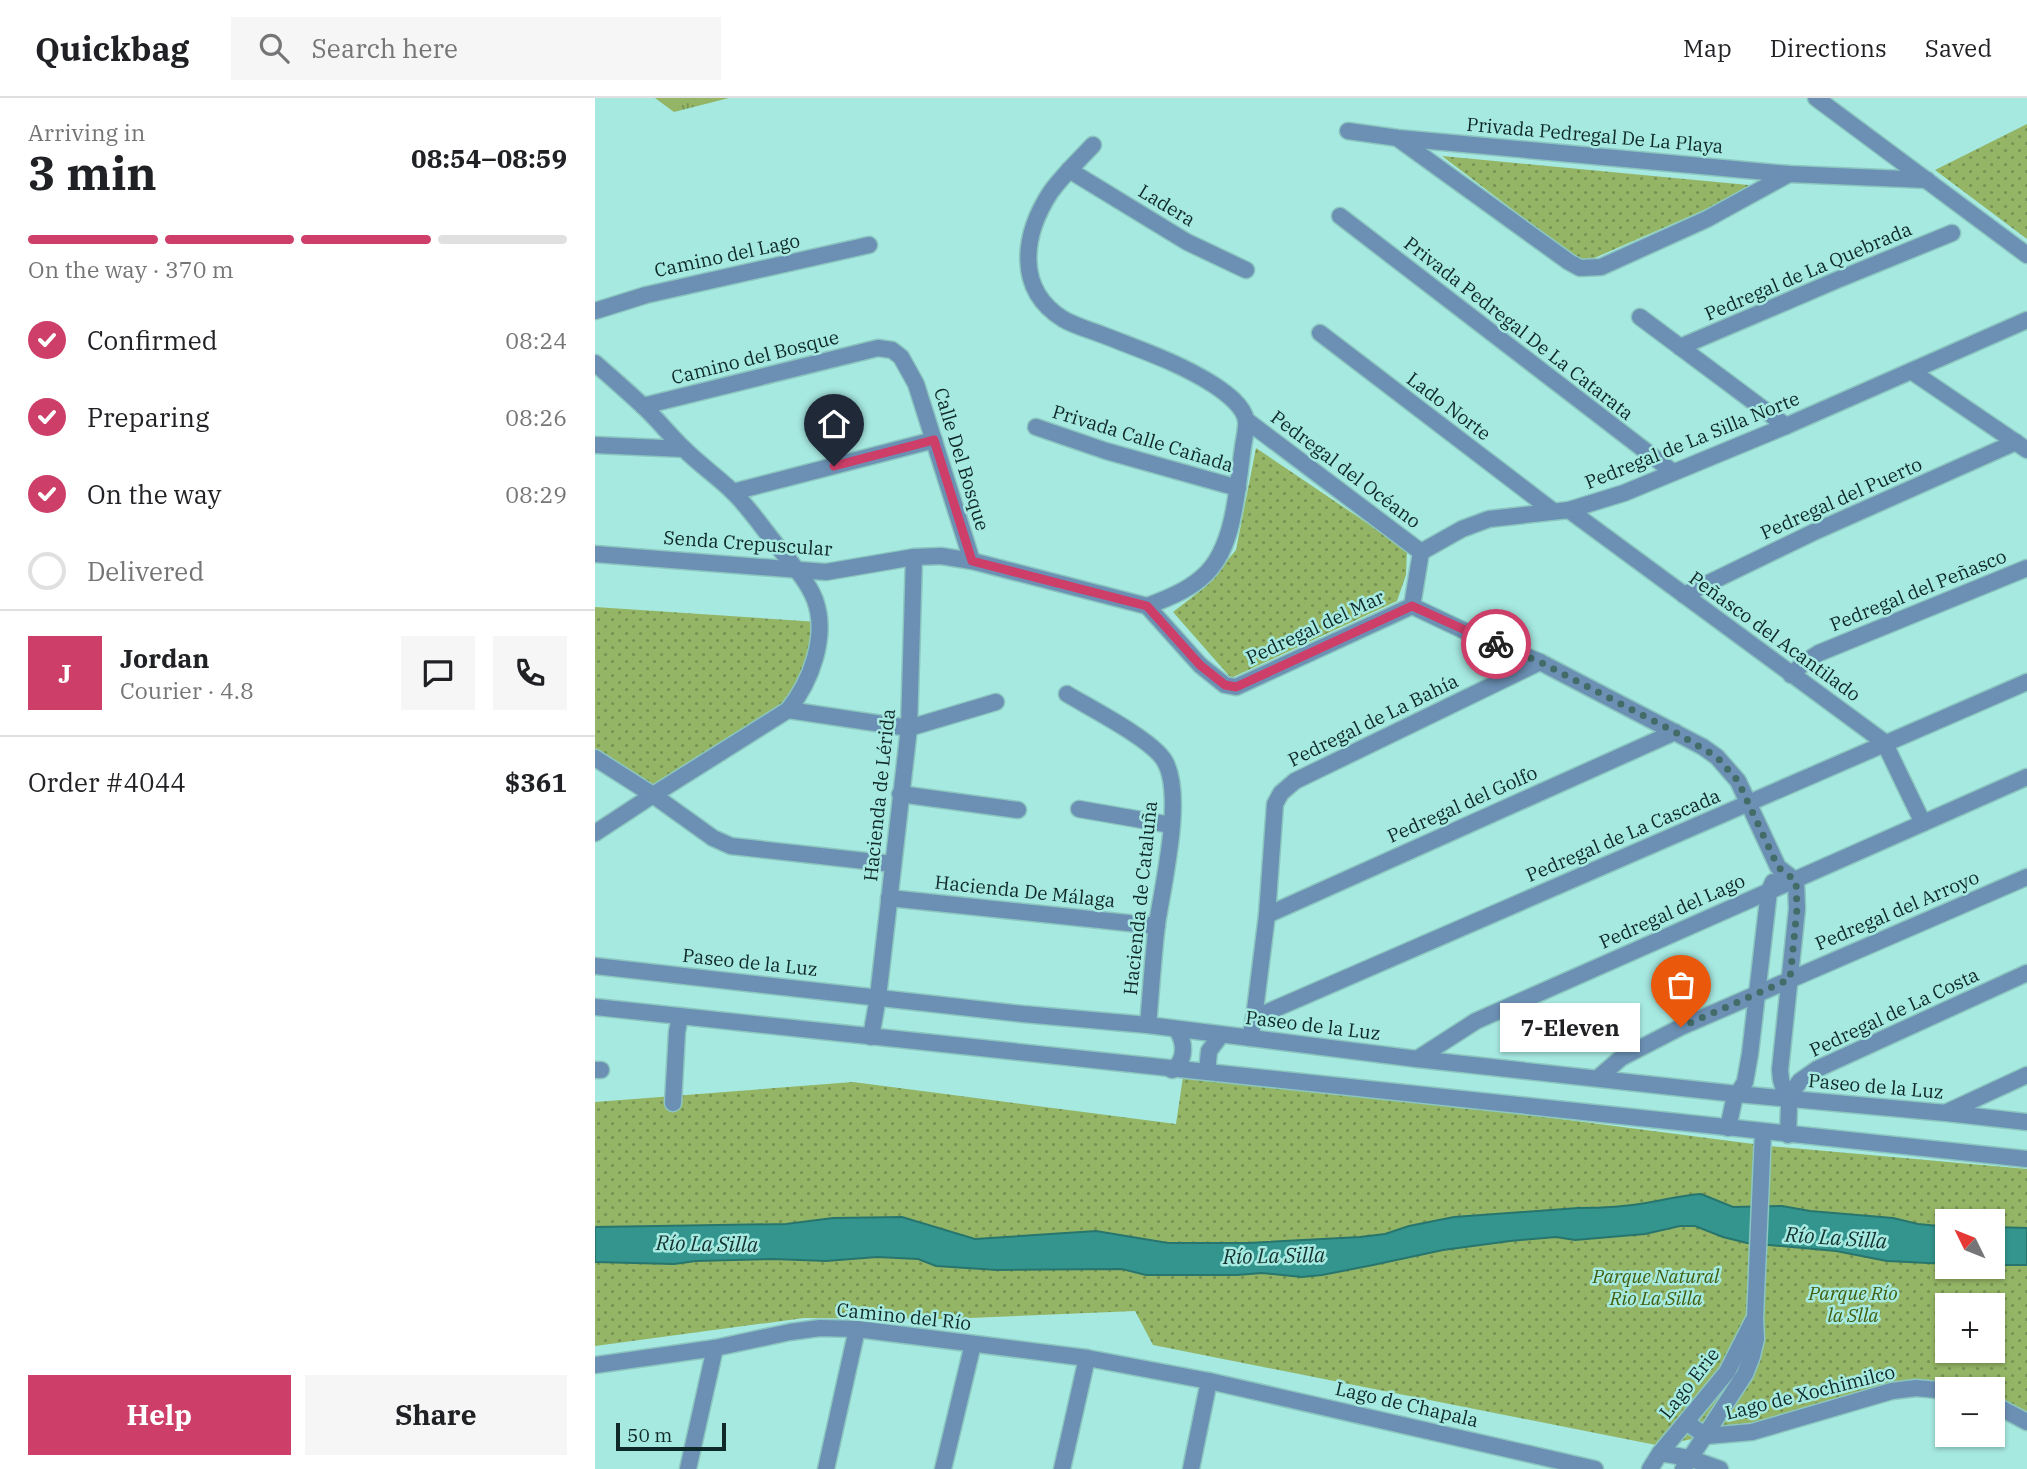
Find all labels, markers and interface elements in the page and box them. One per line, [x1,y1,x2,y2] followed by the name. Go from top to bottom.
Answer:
[231,17,721,80] search box
[35,27,189,70] text: Quickbag
[255,29,293,67] icon: search
[311,31,458,65] text: Search here
[1683,32,1732,64] text: Map
[1770,32,1887,64] text: Directions
[1925,32,1992,64] text: Saved
[1466,112,1724,158] street label: Privada Pedregal De La Playa
[28,117,145,147] text: Arriving in
[411,141,567,175] text: 08:54–08:59
[28,143,157,203] text: 3 min
[1134,179,1200,231] street label: Ladera
[1701,216,1915,326] street label: Pedregal de La Quebrada
[652,228,802,282] street label: Camino del Lago
[1399,231,1639,425] street label: Privada Pedregal De La Catarata
[28,254,234,284] text: On the way · 370 m
[28,321,66,359] icon: check
[87,323,218,357] text: Confirmed
[505,325,567,355] text: 08:24
[669,325,841,389] street label: Camino del Bosque
[1402,367,1496,445] street label: Lado Norte
[929,385,995,533] street label: Calle Del Bosque
[1581,386,1803,494] street label: Pedregal de La Silla Norte
[804,394,864,466] pin
[28,398,66,436] icon: check
[1050,399,1236,477] street label: Privada Calle Cañada
[87,400,209,434] text: Preparing
[505,402,567,432] text: 08:26
[815,405,853,443] icon: home
[1266,405,1426,533] street label: Pedregal del Océano
[1756,452,1926,544] street label: Pedregal del Puerto
[28,475,66,513] icon: check
[87,477,221,511] text: On the way
[505,479,567,509] text: 08:29
[663,525,834,561] street label: Senda Crepuscular
[1826,544,2010,636] street label: Pedregal del Peñasco
[87,554,204,588] text: Delivered
[1684,566,1866,706] street label: Peñasco del Acantilado
[1242,584,1389,670] street label: Pedregal del Mar
[1461,609,1531,679] courier
[1477,625,1515,663] icon: bike
[401,636,475,710] button: chat
[493,636,567,710] button: phone
[120,641,210,675] text: Jordan
[58,656,72,690] text: J
[1284,668,1462,772] street label: Pedregal de La Bahía
[120,675,254,705] text: Courier · 4.8
[858,707,900,883] street label: Hacienda de Lérida
[1383,760,1541,848] street label: Pedregal del Golfo
[28,765,186,799] text: Order #4044
[505,765,567,799] text: $361
[1522,783,1724,887] street label: Pedregal de La Cascada
[1118,800,1162,996] street label: Hacienda de Cataluña
[1811,865,1983,955] street label: Pedregal del Arroyo
[1595,868,1749,954] street label: Pedregal del Lago
[934,870,1116,912] street label: Hacienda De Málaga
[681,943,819,981] street label: Paseo de la Luz
[1651,955,1711,1027] pin
[1806,962,1982,1062] street label: Pedregal de La Costa
[1662,966,1700,1004] icon: bag
[1499,1002,1639,1052] callout: 7-Eleven
[1244,1005,1382,1045] street label: Paseo de la Luz
[1520,1012,1620,1042] text: 7-Eleven
[1807,1068,1945,1104] street label: Paseo de la Luz
[1935,1209,2005,1279] north arrow
[1935,1209,2005,1447] map controls
[1783,1219,1889,1255] water label: Río La Silla
[655,1228,759,1258] water label: Río La Silla
[1222,1240,1326,1270] water label: Río La Silla
[1592,1264,1720,1310] park label: Parque Natural Rio La Silla
[1807,1281,1898,1327] park label: Parque Río la Slla
[1935,1293,2005,1363] button: +
[836,1297,972,1335] street label: Camino del Río
[1654,1343,1724,1423] street label: Lago Erie
[1723,1359,1897,1425] street label: Lago de Xochimilco
[28,1375,291,1455] button: Help
[305,1375,567,1455] button: Share
[1333,1376,1481,1432] street label: Lago de Chapala
[1935,1377,2005,1447] button: −
[616,1420,726,1452] scale bar
[627,1423,672,1447] text: 50 m

